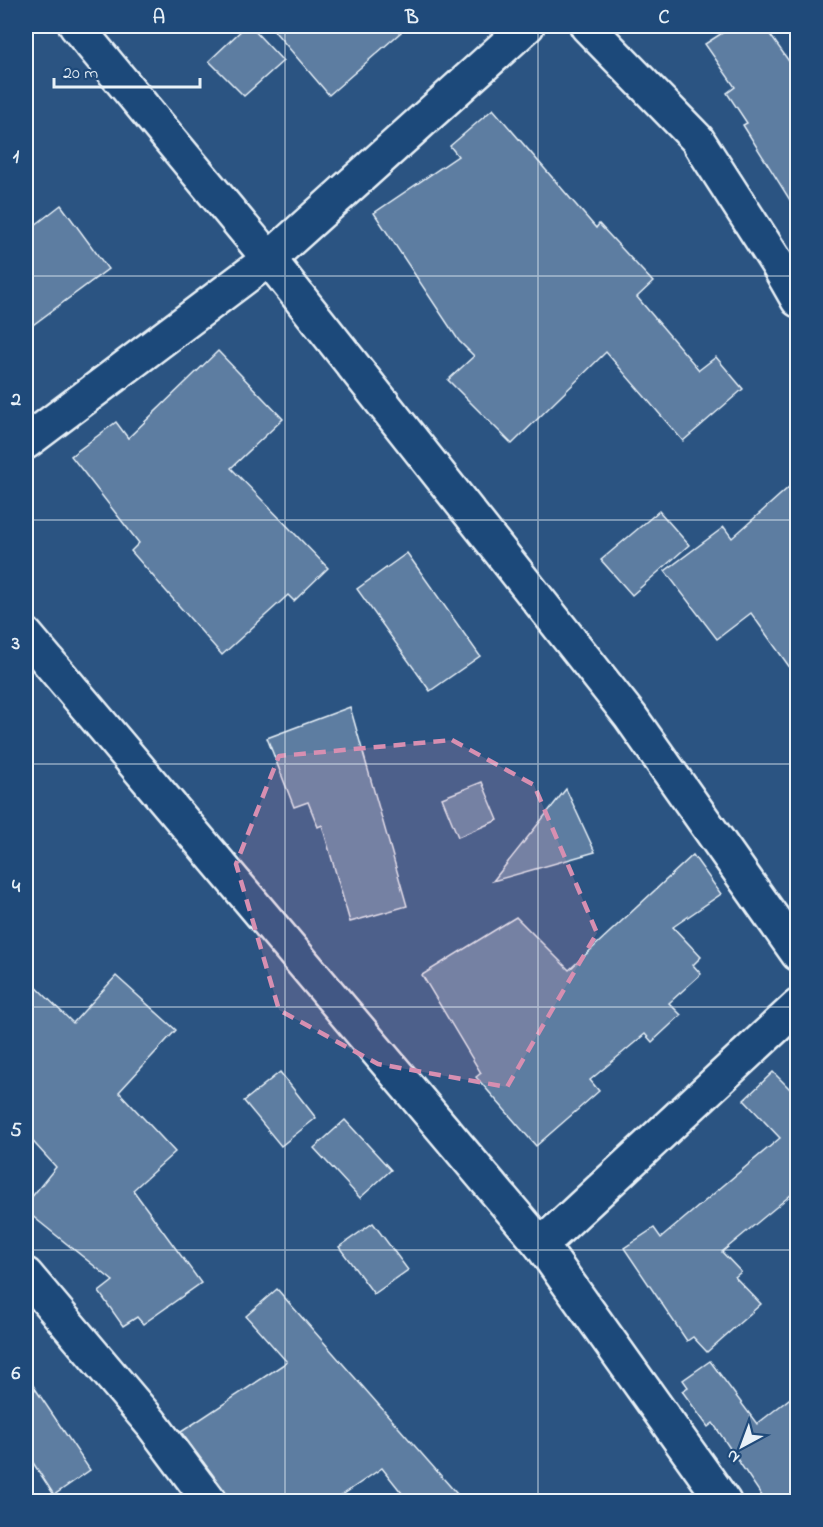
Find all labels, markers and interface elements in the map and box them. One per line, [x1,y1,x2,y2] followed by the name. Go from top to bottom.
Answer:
[153,4,165,33] text: A
[404,4,419,33] text: B
[659,4,670,33] text: C
[54,51,200,89] scale bar
[63,61,98,87] text: 20 m
[13,143,20,172] text: 1
[10,386,21,415] text: 2
[11,630,20,659] text: 3
[12,873,21,902] text: 4
[10,1117,22,1146] text: 5
[12,1360,21,1389] text: 6
[712,1416,772,1476] north arrow
[721,1443,745,1468] text: N

